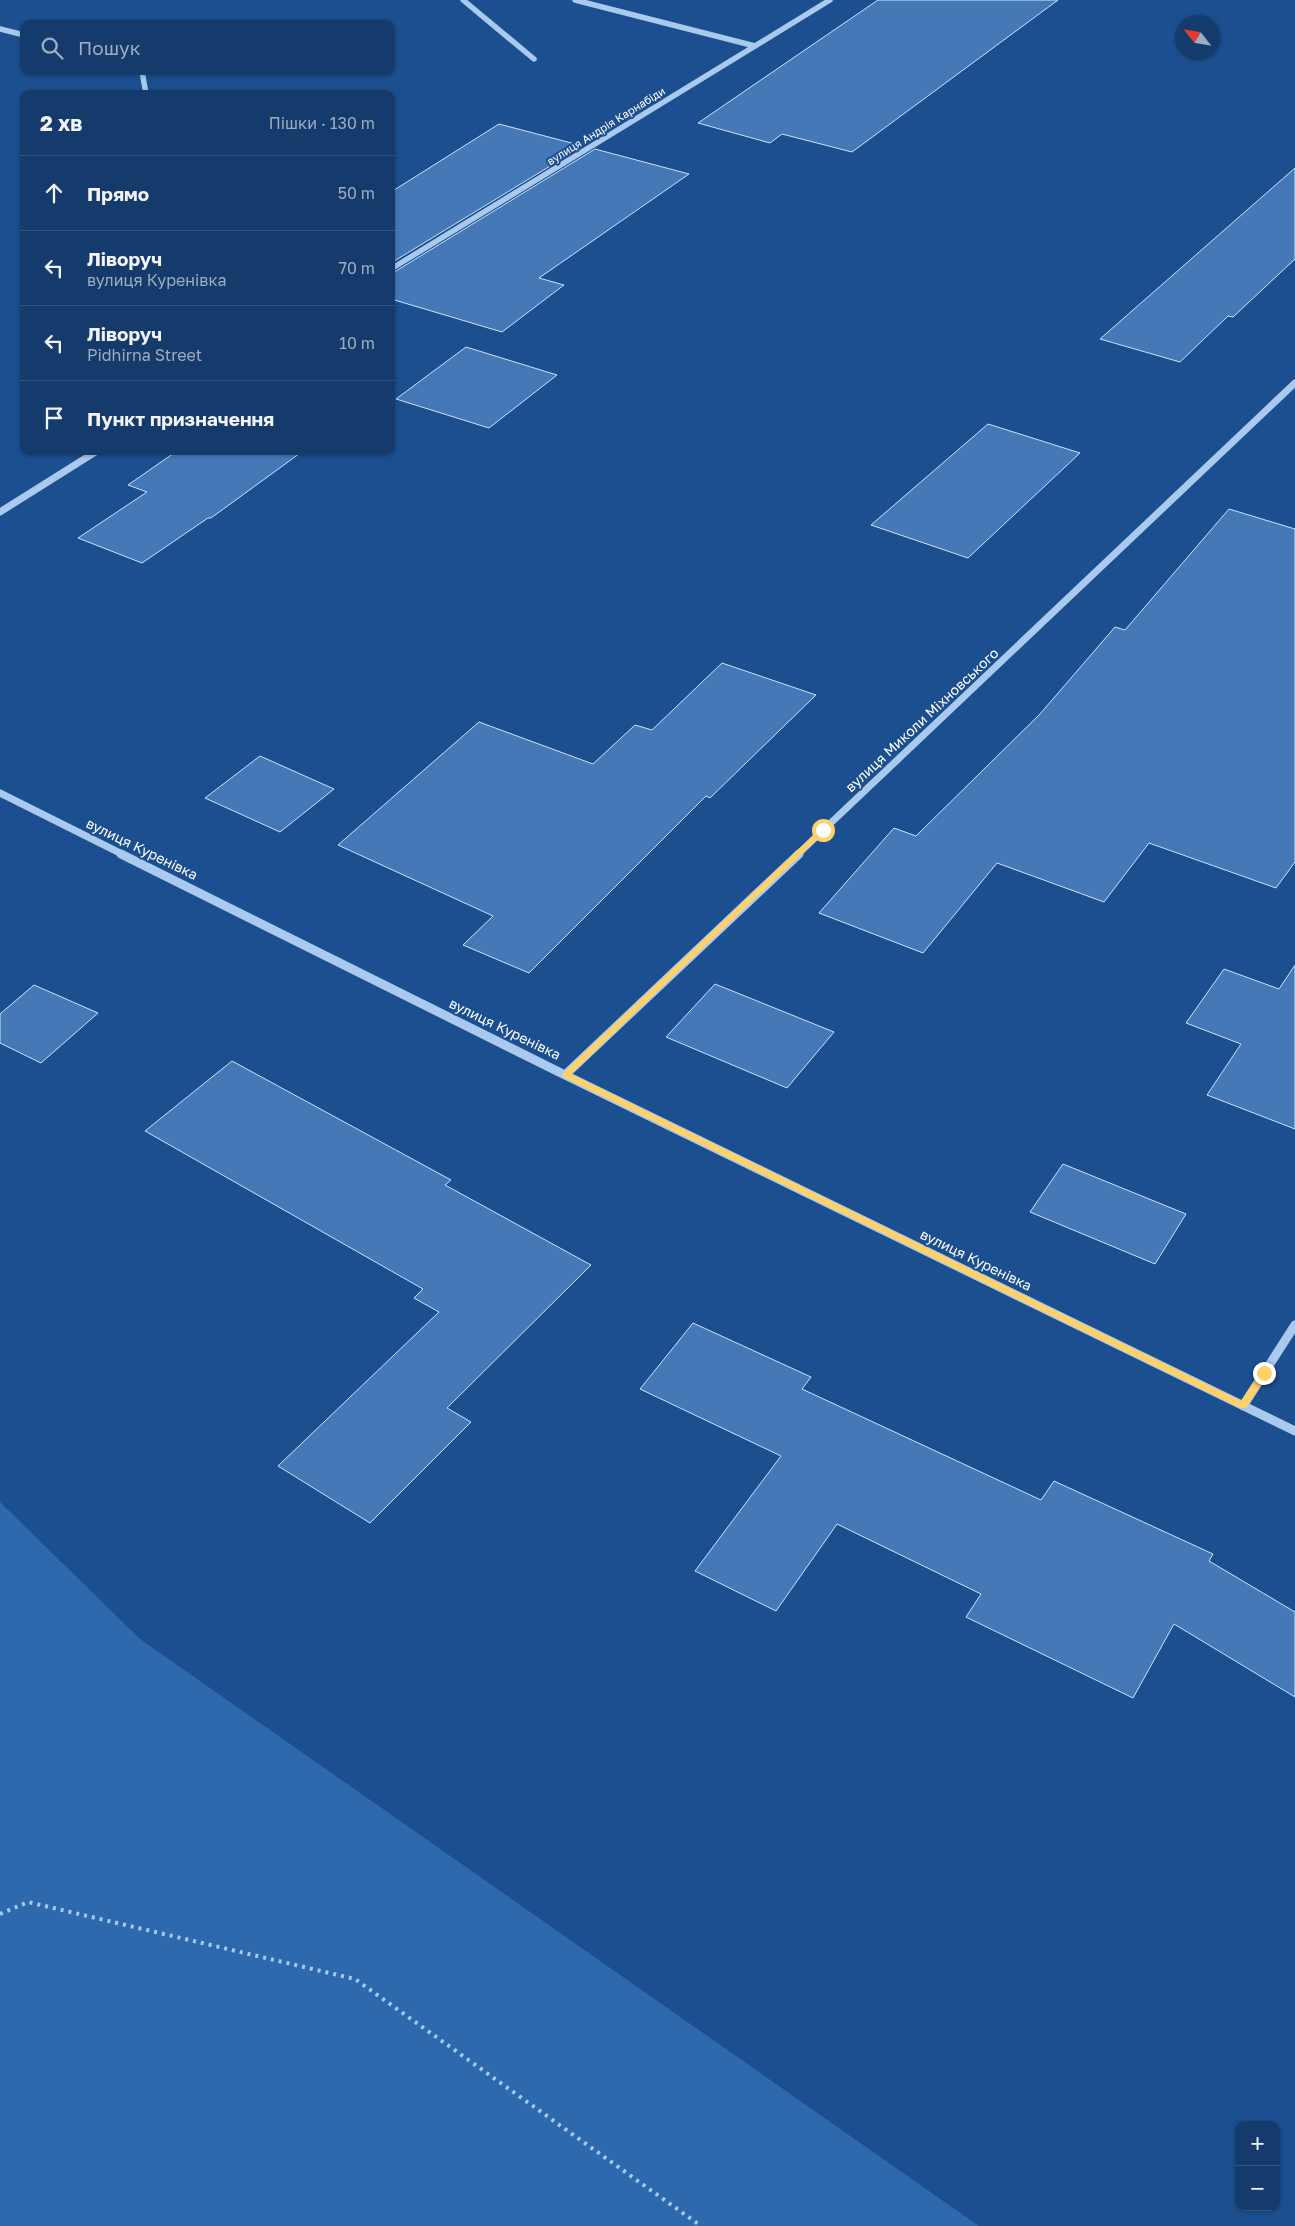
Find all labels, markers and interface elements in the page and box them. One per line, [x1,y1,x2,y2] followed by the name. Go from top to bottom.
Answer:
[1175,15,1220,60] north arrow
[20,20,395,75] search box
[38,34,66,62] icon: search
[78,36,141,59] text: Пошук
[544,84,667,167] street label: вулиця Андрія Карнабіди
[40,110,82,136] text: 2 хв
[269,113,375,133] text: Пішки · 130 m
[40,179,68,207] icon: ahead
[87,182,149,205] text: Прямо
[338,183,375,203] text: 50 m
[87,247,162,270] text: Ліворуч
[40,254,68,282] icon: left
[338,258,375,278] text: 70 m
[87,270,227,290] text: вулиця Куренівка
[87,322,162,345] text: Ліворуч
[40,329,68,357] icon: left
[339,333,375,353] text: 10 m
[87,345,202,365] text: Pidhirna Street
[40,404,68,432] icon: arrive
[87,407,274,430] text: Пункт призначення
[842,644,1002,795] street label: вулиця Миколи Міхновського
[84,814,201,883] street label: вулиця Куренівка
[812,819,835,842] route start
[447,994,564,1063] street label: вулиця Куренівка
[918,1225,1035,1294] street label: вулиця Куренівка
[1253,1362,1276,1385] route end
[1235,2121,1280,2211] map controls
[1235,2121,1280,2166] button: +
[1235,2166,1280,2211] button: −

